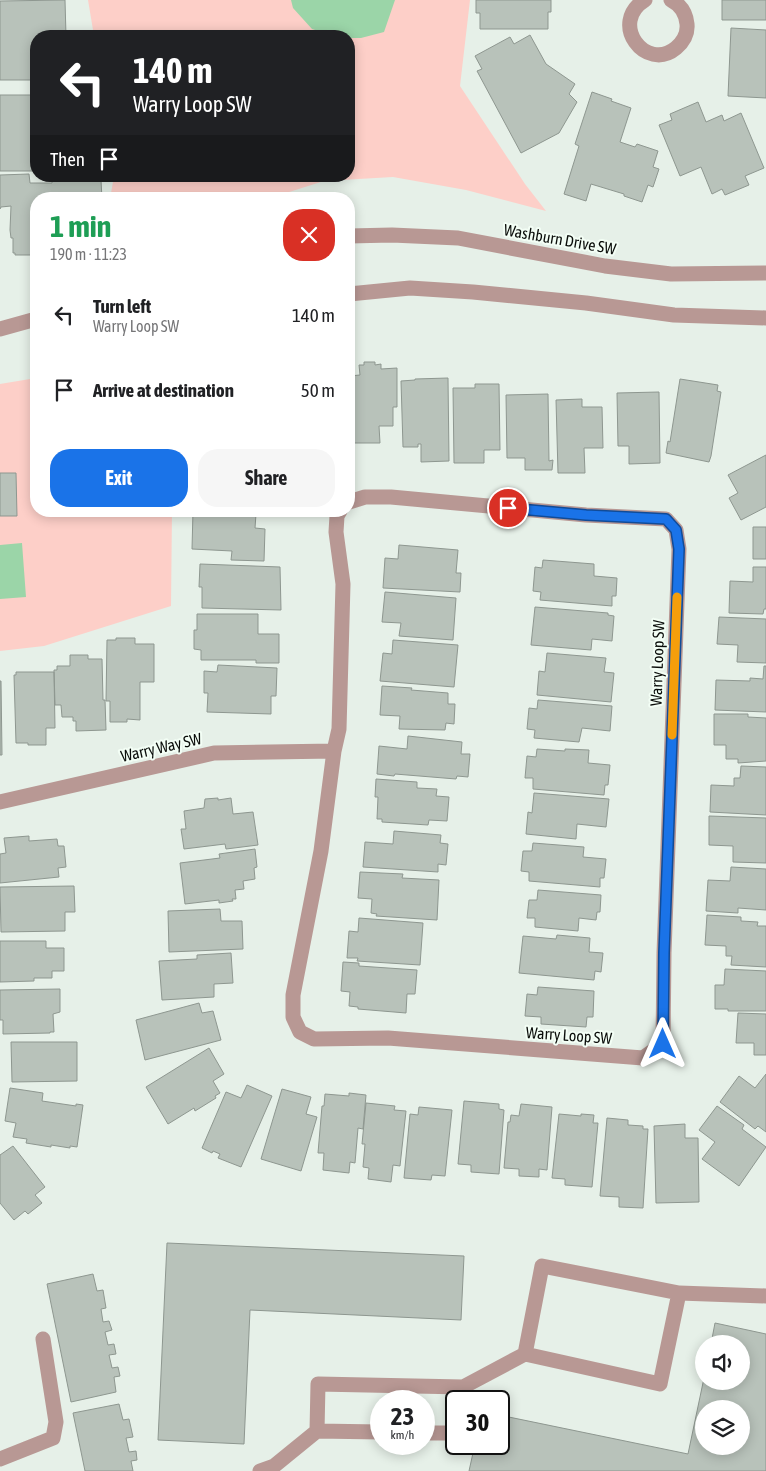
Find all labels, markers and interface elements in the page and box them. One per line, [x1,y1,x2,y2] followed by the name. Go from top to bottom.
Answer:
[50,50,115,115] icon: left
[133,50,212,90] text: 140 m
[133,91,251,117] text: Warry Loop SW
[95,145,123,173] icon: arrive
[50,148,85,170] text: Then
[50,209,111,243] text: 1 min
[283,209,335,261] button: close
[503,220,618,258] street label: Washburn Drive SW
[50,245,127,263] text: 190 m · 11:23
[93,295,151,317] text: Turn left
[50,301,78,329] icon: left
[292,304,335,326] text: 140 m
[93,317,179,335] text: Warry Loop SW
[50,376,78,404] icon: arrive
[93,379,234,401] text: Arrive at destination
[301,379,335,401] text: 50 m
[50,449,188,507] button: Exit
[198,449,335,507] button: Share
[487,487,529,529] pin
[494,494,522,522] icon: arrive
[647,619,669,706] street label: Warry Loop SW
[119,729,204,766] street label: Warry Way SW
[636,1017,688,1069] position arrow
[525,1023,613,1048] street label: Warry Loop SW
[695,1335,750,1455] map controls
[695,1335,750,1390] button: sound
[445,1390,510,1455] speed limit sign: 30
[695,1400,750,1455] button: layers
[391,1402,414,1430] text: 23
[391,1428,414,1442] text: km/h

